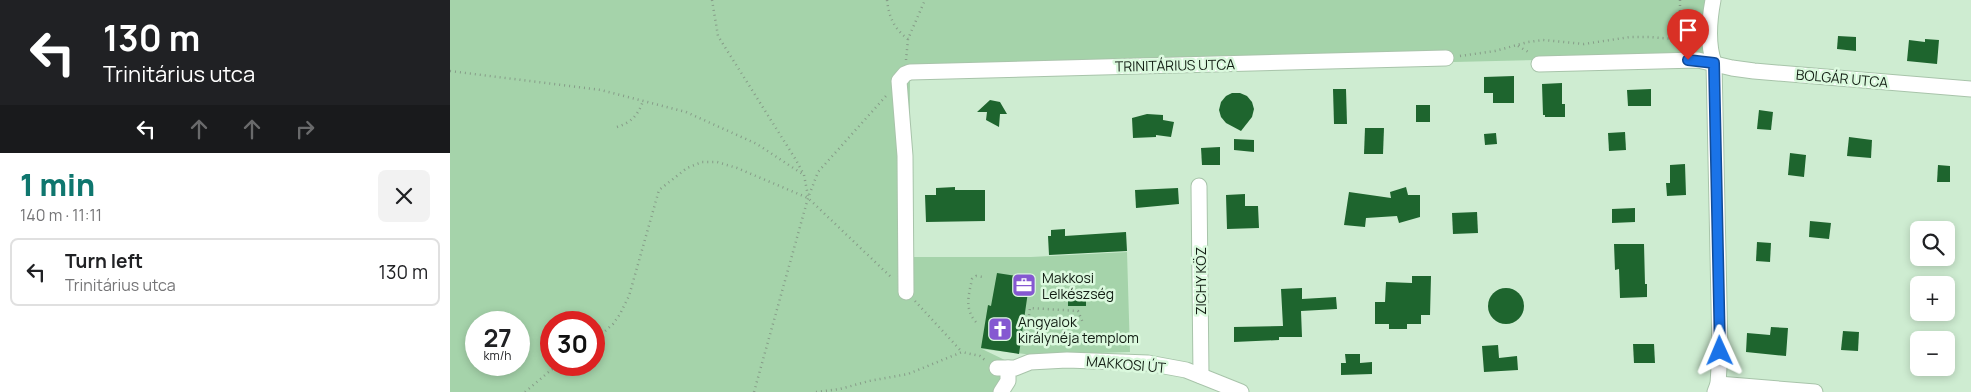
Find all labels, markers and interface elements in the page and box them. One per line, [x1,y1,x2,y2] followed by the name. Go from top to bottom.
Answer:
[1667,9,1709,60] pin
[103,14,200,62] text: 130 m
[1674,16,1702,44] icon: arrive
[20,20,85,85] icon: left
[1115,54,1235,76] street label: TRINITÁRIUS UTCA
[103,59,255,89] text: Trinitárius utca
[1795,65,1889,92] street label: BOLGÁR UTCA
[132,115,160,143] icon: left
[185,115,213,143] icon: ahead
[238,115,266,143] icon: ahead
[291,115,319,143] icon: right
[20,164,95,205] text: 1 min
[378,170,430,222] button: close
[20,204,102,226] text: 140 m · 11:11
[1910,221,1955,376] map controls
[1910,221,1955,266] button: search
[1191,247,1210,315] street label: ZICHY KÖZ
[65,248,143,274] text: Turn left
[22,258,50,286] icon: left
[379,259,428,285] text: 130 m
[1042,268,1114,303] place label: Makkosi Lelkészség
[1011,272,1037,298] office icon: Makkosi Lelkészség
[65,274,176,296] text: Trinitárius utca
[1910,276,1955,321] button: +
[540,311,605,376] speed limit sign: 30
[1018,312,1139,347] place label: Angyalok királynéja templom
[987,316,1013,342] church icon: Angyalok királynéja templom
[483,320,512,355] text: 27
[1693,324,1745,376] position arrow
[1910,331,1955,376] button: −
[484,347,511,364] text: km/h
[1085,351,1167,377] street label: MAKKOSI ÚT

